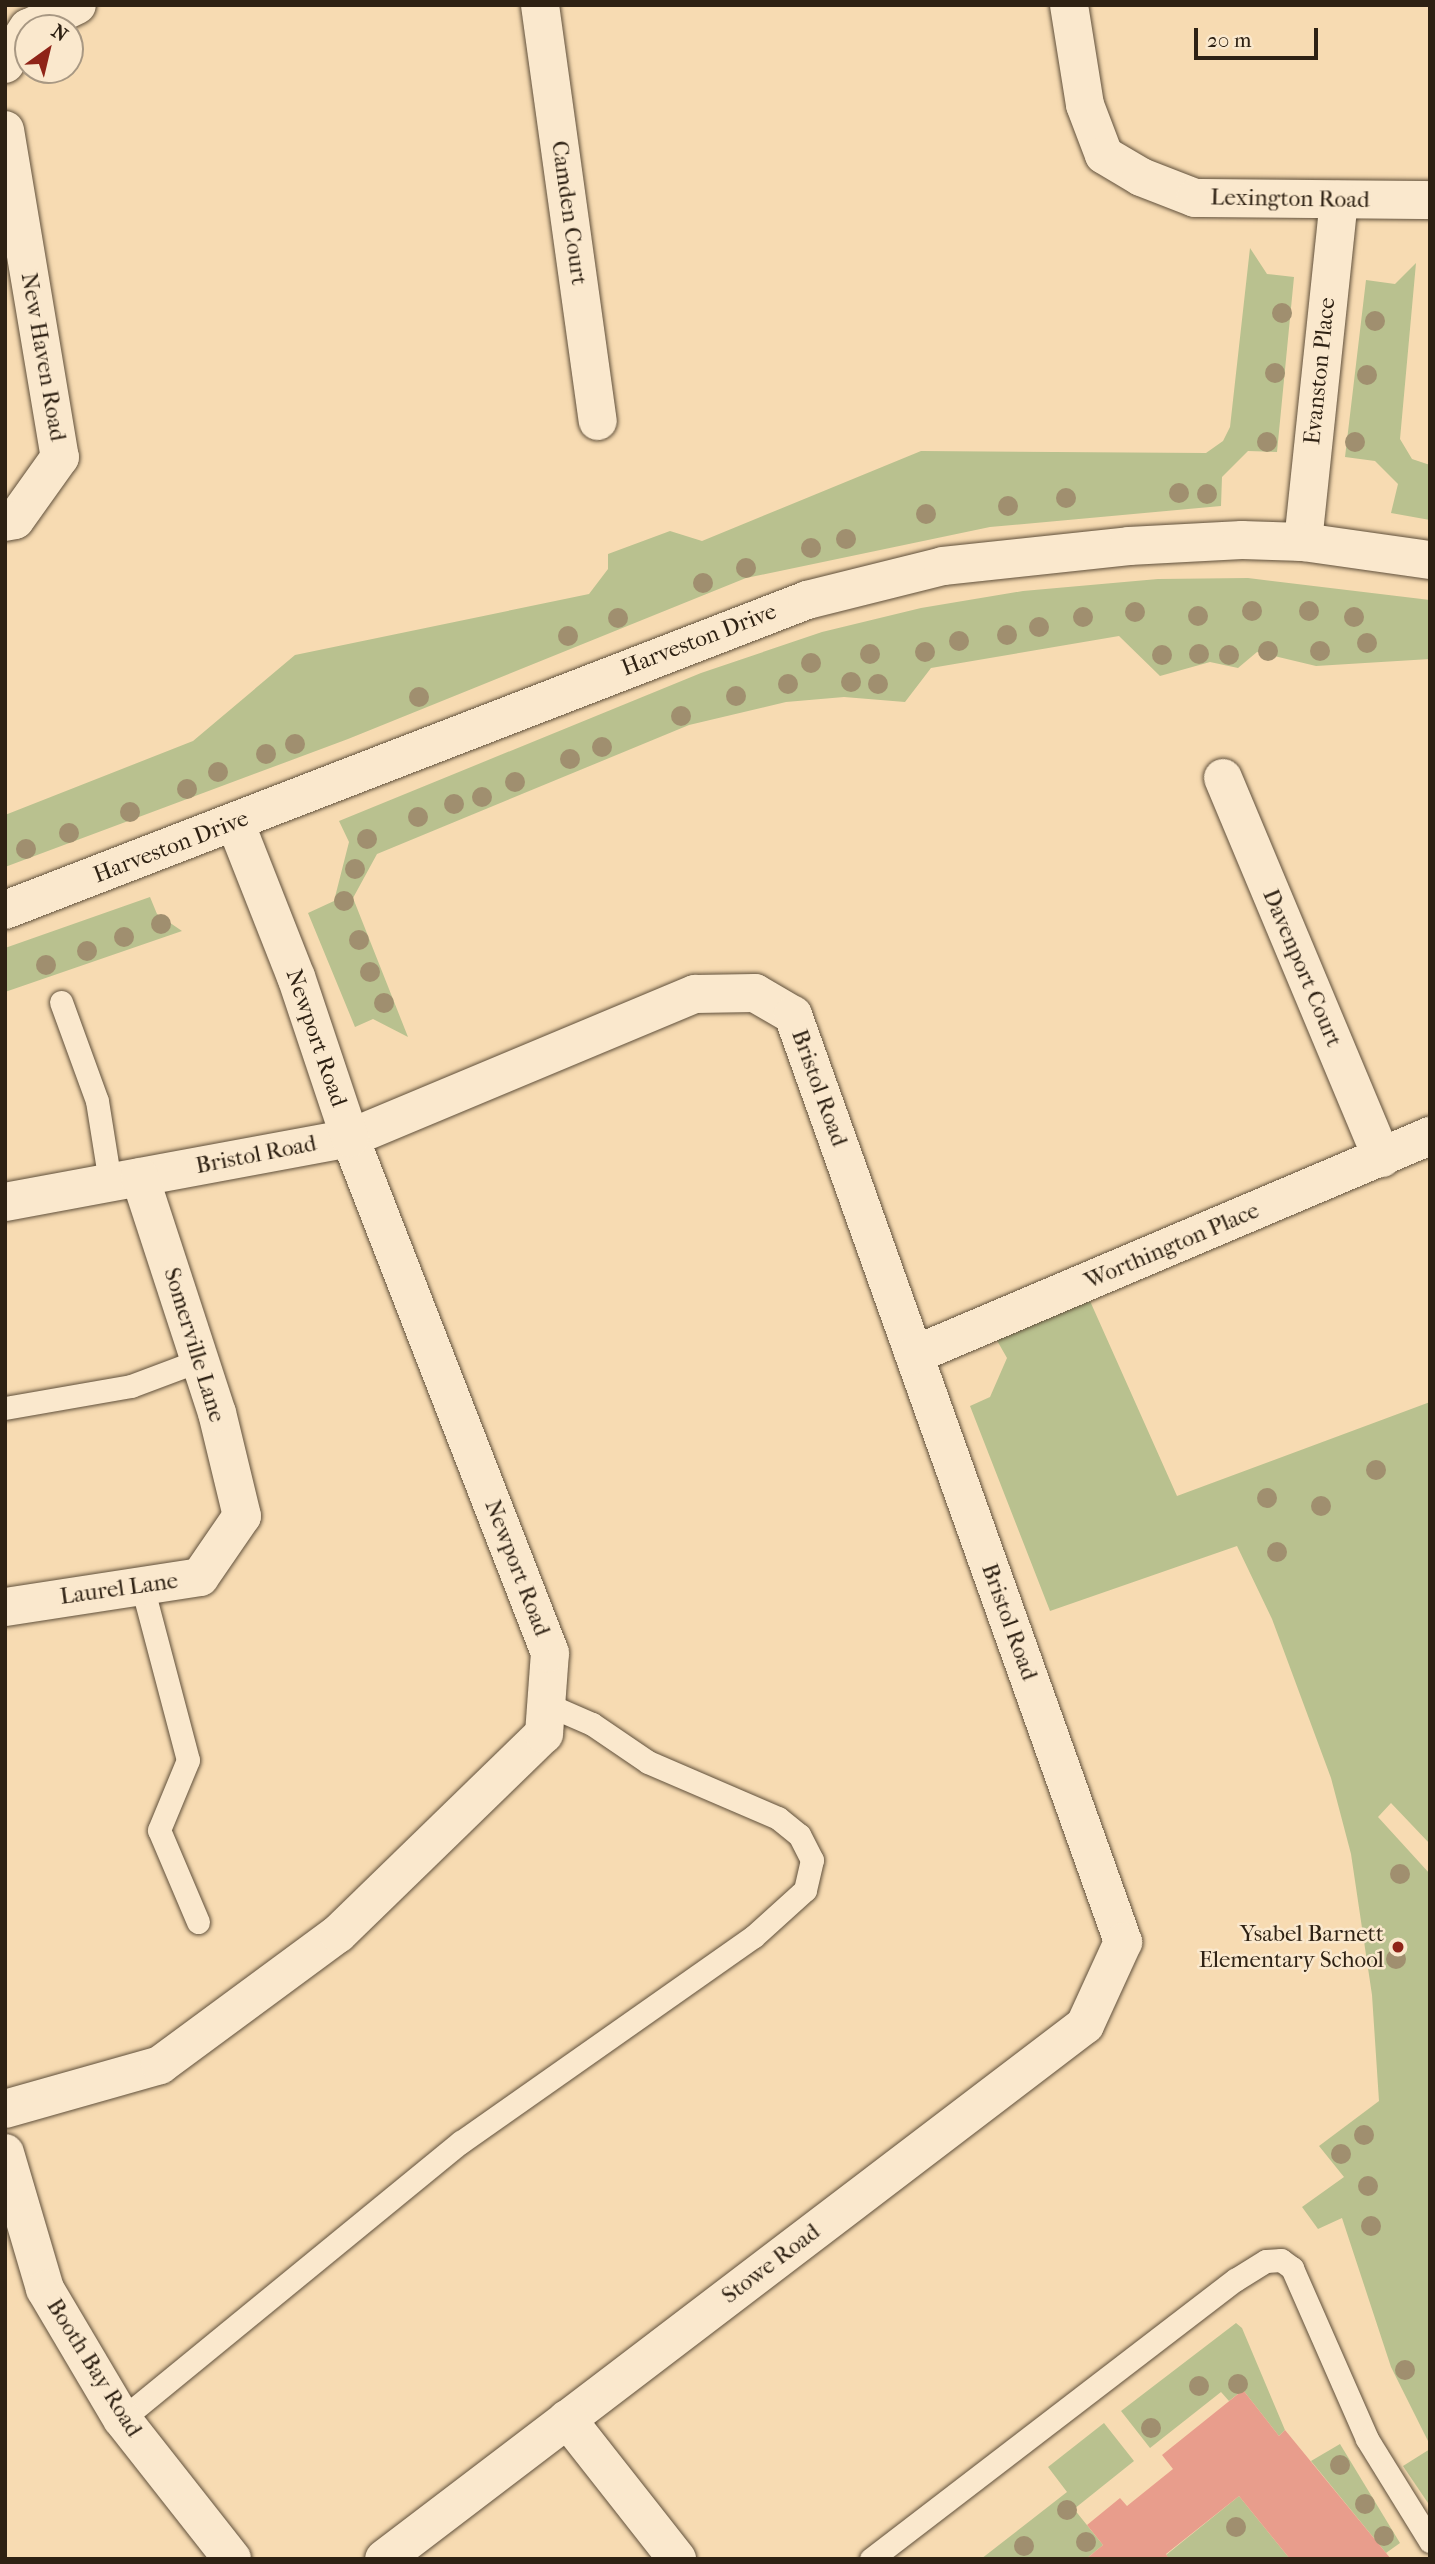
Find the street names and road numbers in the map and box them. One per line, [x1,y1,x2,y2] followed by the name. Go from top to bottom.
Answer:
[545,139,593,287] street label: Camden Court
[1210,184,1370,214] street label: Lexington Road
[15,271,71,443] street label: New Haven Road
[1299,296,1341,446] street label: Evanston Place
[618,598,780,682] street label: Harveston Drive
[90,805,252,889] street label: Harveston Drive
[1256,885,1348,1051] street label: Davenport Court
[280,966,352,1110] street label: Newport Road
[785,1026,853,1150] street label: Bristol Road
[193,1130,319,1180] street label: Bristol Road
[1081,1197,1263,1295] street label: Worthington Place
[157,1264,231,1426] street label: Somerville Lane
[478,1496,556,1640] street label: Newport Road
[975,1560,1043,1684] street label: Bristol Road
[58,1567,180,1611] street label: Laurel Lane
[717,2218,825,2310] street label: Stowe Road
[40,2294,148,2442] street label: Booth Bay Road

